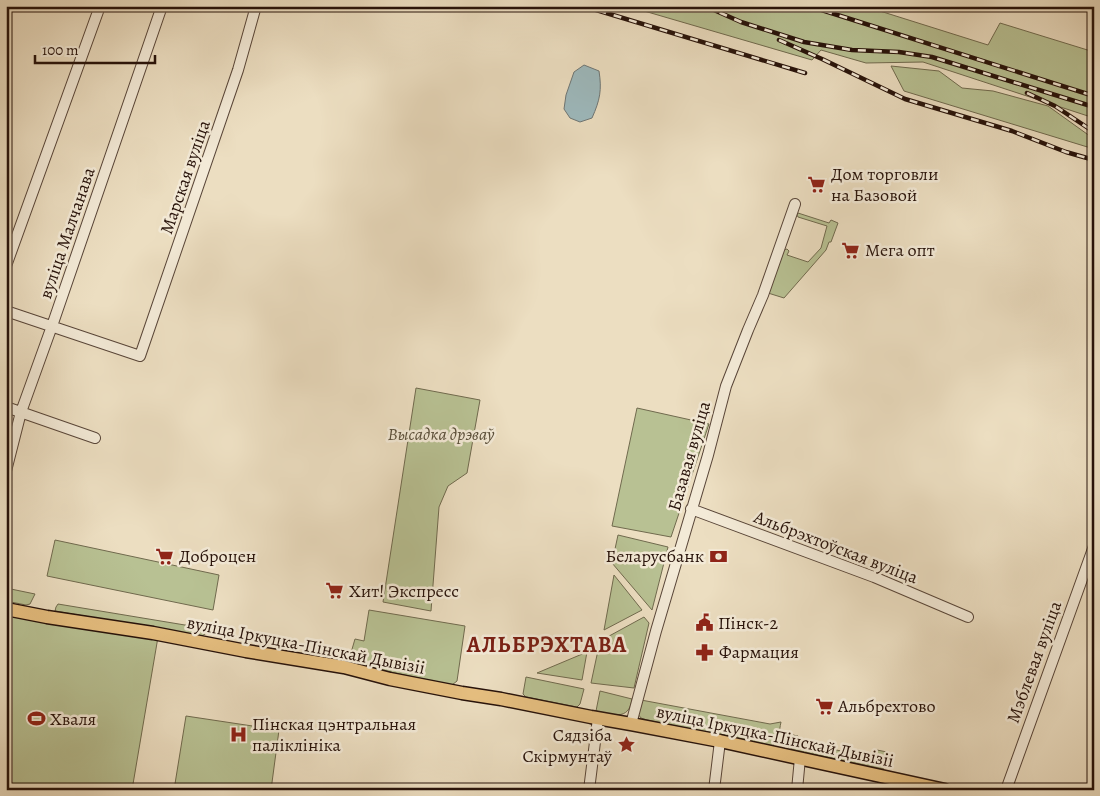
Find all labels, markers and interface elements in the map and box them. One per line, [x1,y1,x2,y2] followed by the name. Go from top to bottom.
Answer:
[35,32,155,64] scale bar
[42,40,79,60] text: 100 m
[154,116,216,237] street label: Марская вуліца
[831,162,938,207] place label: Дом торговли на Базовой
[33,163,101,302] street label: вуліца Малчанава
[807,174,827,194] supermarket icon: Дом торговли на Базовой
[865,238,935,262] place label: Мега опт
[841,240,861,260] supermarket icon: Мега опт
[662,398,716,514] street label: Базавая вуліца
[388,422,495,446] park label: Высадка дрэваў
[750,504,922,590] street label: Альбрэхтоўская вуліца
[179,544,256,568] place label: Доброцен
[605,544,704,568] place label: Беларусбанк
[155,546,175,566] supermarket icon: Доброцен
[708,546,728,566] bank icon: Беларусбанк
[349,579,459,603] place label: Хит! Экспресс
[325,581,345,601] supermarket icon: Хит! Экспресс
[1001,597,1067,726] street label: Мэблевая вуліца
[185,610,427,680] street label: вуліца Іркуцка-Пінскай Дывізіі
[718,611,779,635] place label: Пінск-2
[694,613,714,633] public building icon: Пінск-2
[466,630,627,660] district label: АЛЬБРЭХТАВА
[719,640,799,664] place label: Фармация
[695,642,715,662] pharmacy icon: Фармация
[837,694,936,718] place label: Альбрехтово
[814,696,834,716] supermarket icon: Альбрехтово
[654,699,896,773] street label: вуліца Іркуцка-Пінскай Дывізіі
[50,707,96,731] place label: Хваля
[26,709,46,729] sports icon: Хваля
[252,712,416,757] place label: Пінская цэнтральная паліклініка
[522,723,613,768] place label: Сядзіба Скірмунтаў
[228,724,248,744] hospital icon: Пінская цэнтральная паліклініка
[616,735,636,755] place icon: Сядзіба Скірмунтаў

